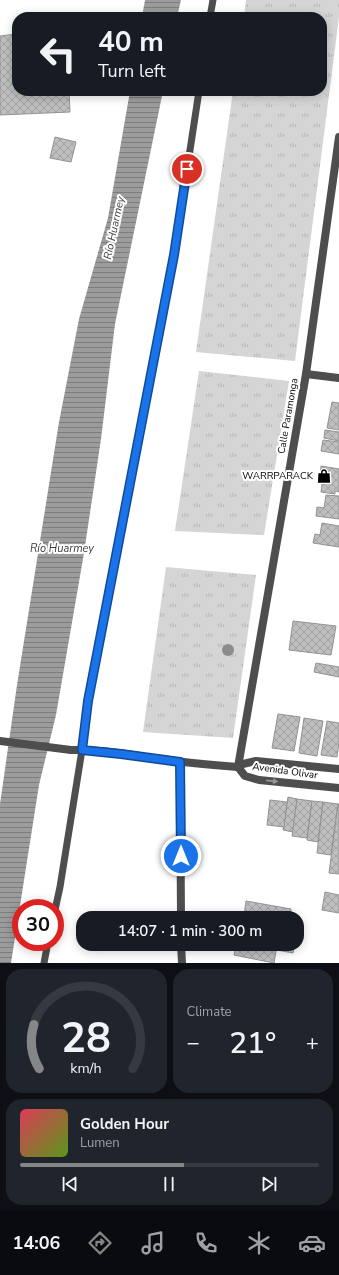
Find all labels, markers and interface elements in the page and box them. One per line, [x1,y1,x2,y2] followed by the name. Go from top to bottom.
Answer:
[98,23,164,61] text: 40 m
[32,28,84,80] icon: left
[98,59,166,83] text: Turn left
[170,152,204,186] pin
[176,158,198,180] icon: arrive
[100,195,128,261] water label: Río Huarmey
[274,377,302,455] street label: Calle Paramonga
[316,468,332,484] shop icon: WARRPARACK
[242,469,314,483] place label: WARRPARACK
[30,541,94,556] water label: Río Huarmey
[251,759,319,783] street label: Avenida Olivar
[266,778,278,784] one-way arrow
[160,835,202,877] position arrow
[12,899,64,951] speed limit sign: 30
[118,921,262,941] text: 14:07 · 1 min · 300 m
[187,1003,232,1021] text: Climate
[61,1010,111,1067] text: 28
[229,1023,276,1064] text: 21°
[187,1028,200,1058] text: −
[306,1028,319,1058] text: +
[71,1059,102,1078] text: km/h
[80,1114,169,1134] text: Golden Hour
[80,1134,120,1152] text: Lumen
[59,1173,81,1195] icon: previous
[158,1173,180,1195] icon: pause
[258,1173,280,1195] icon: next
[86,1229,114,1257] icon: directions
[139,1229,167,1257] icon: music
[192,1229,220,1257] icon: phone
[245,1229,273,1257] icon: climate
[298,1229,326,1257] icon: car
[13,1231,60,1255] text: 14:06

